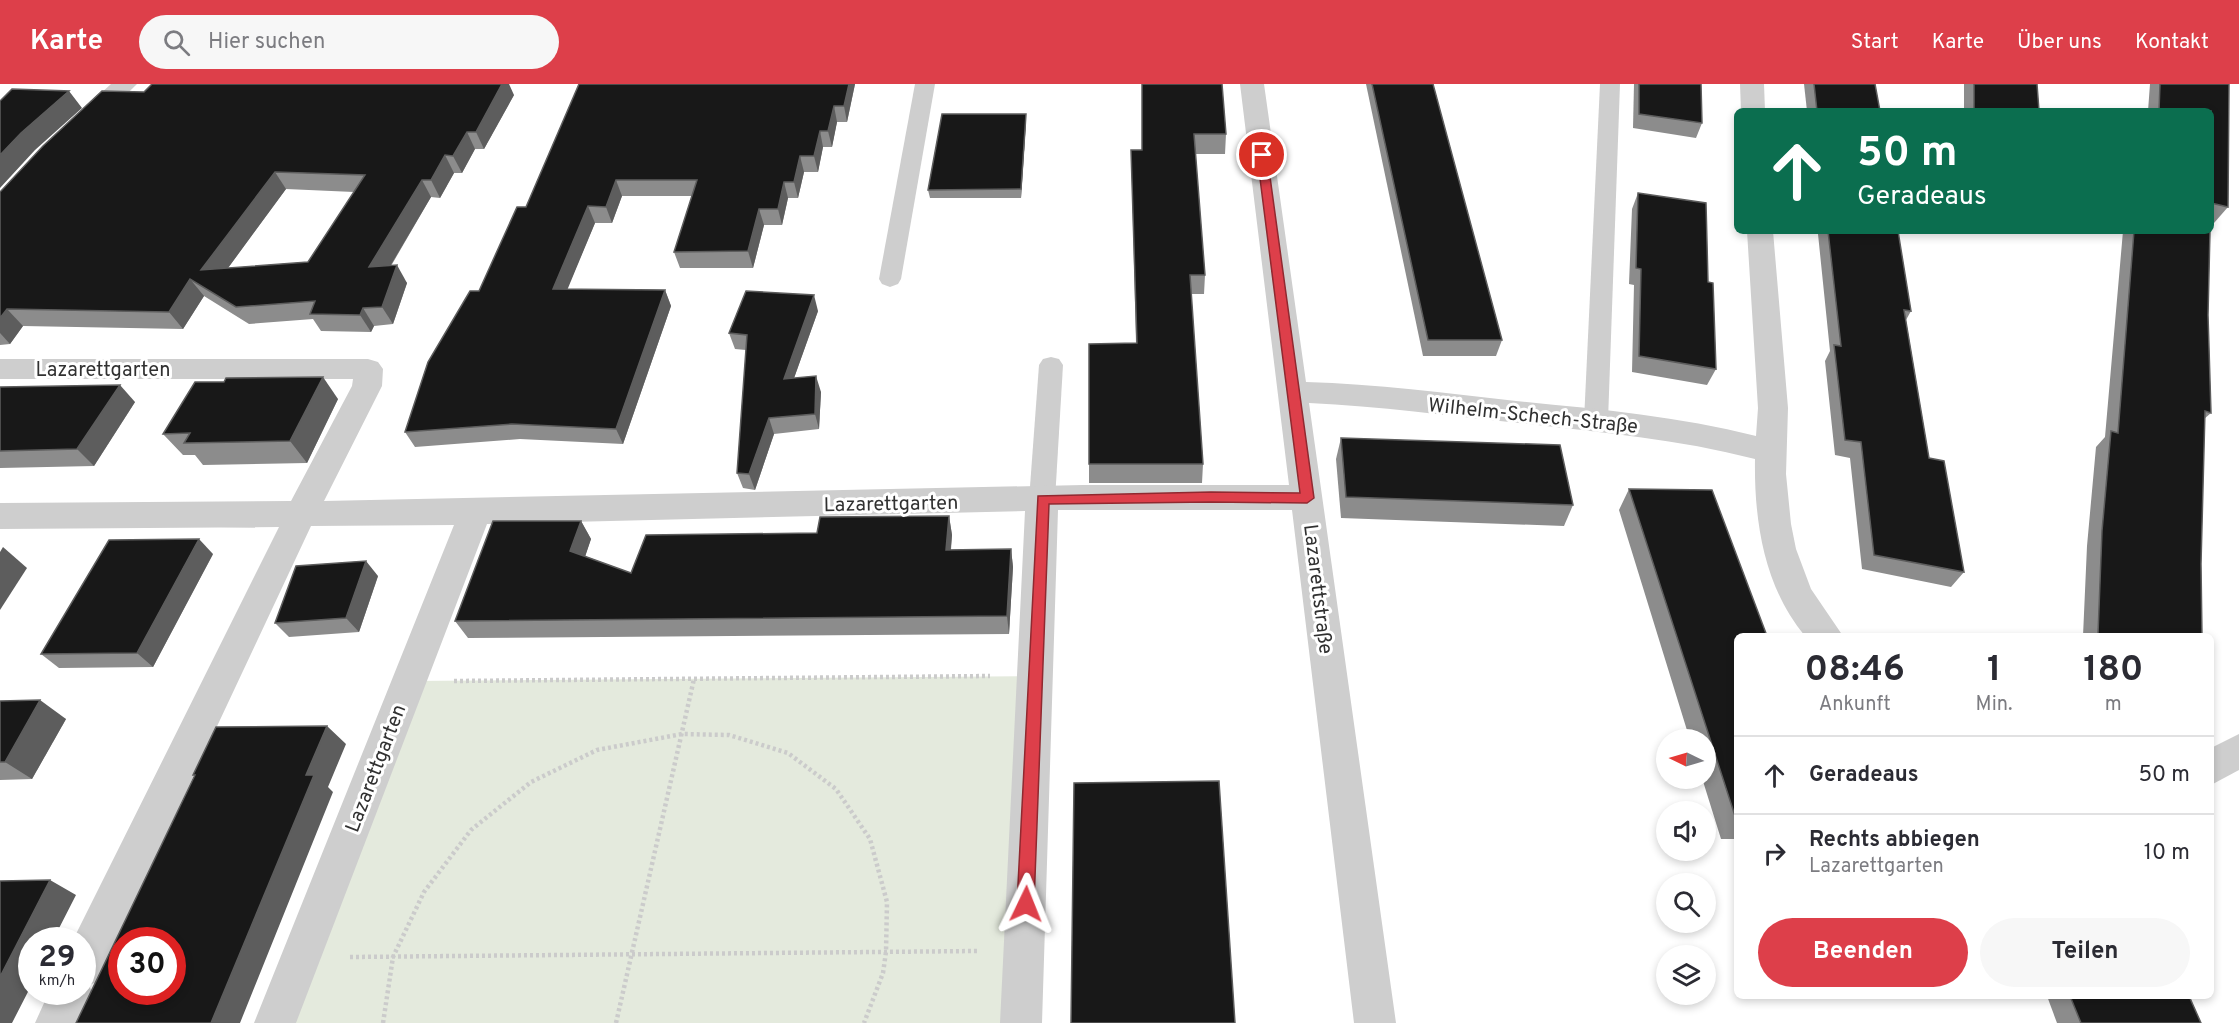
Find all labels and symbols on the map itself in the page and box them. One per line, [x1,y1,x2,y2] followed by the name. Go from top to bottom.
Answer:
[1236,129,1287,180] pin
[36,358,170,384] street label: Lazarettgarten
[1427,393,1639,441] street label: Wilhelm-Schech-Straße
[823,491,959,519] street label: Lazarettgarten
[1296,523,1338,656] street label: Lazarettstraße
[341,701,413,836] street label: Lazarettgarten
[1656,729,1716,789] north arrow
[994,872,1058,936] position arrow
[108,927,186,1005] speed limit sign: 30

